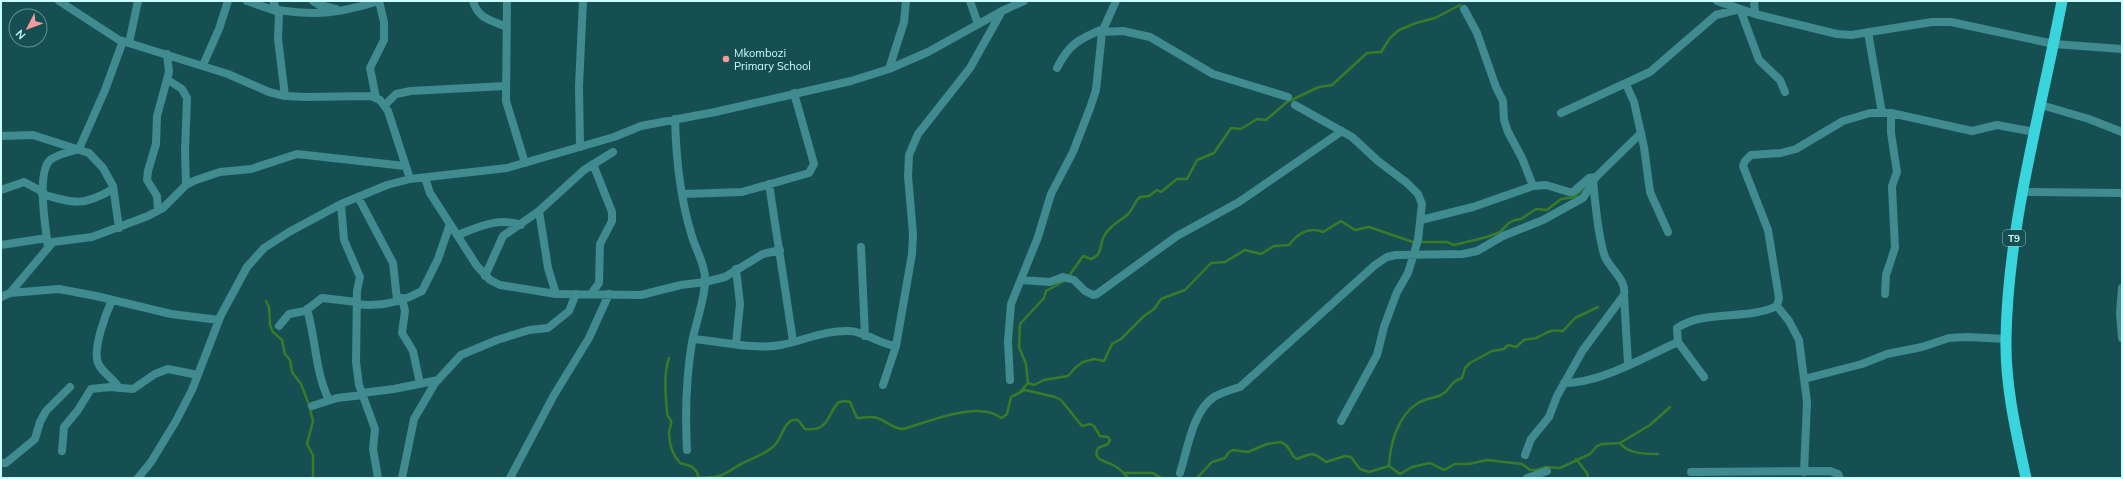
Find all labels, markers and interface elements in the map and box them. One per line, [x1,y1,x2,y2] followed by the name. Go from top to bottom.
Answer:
[8,8,48,48] north arrow
[13,27,29,42] text: N
[734,46,811,73] place label: Mkombozi Primary School
[721,54,731,64] marker: Mkombozi Primary School
[2003,230,2025,246] road number: T9

